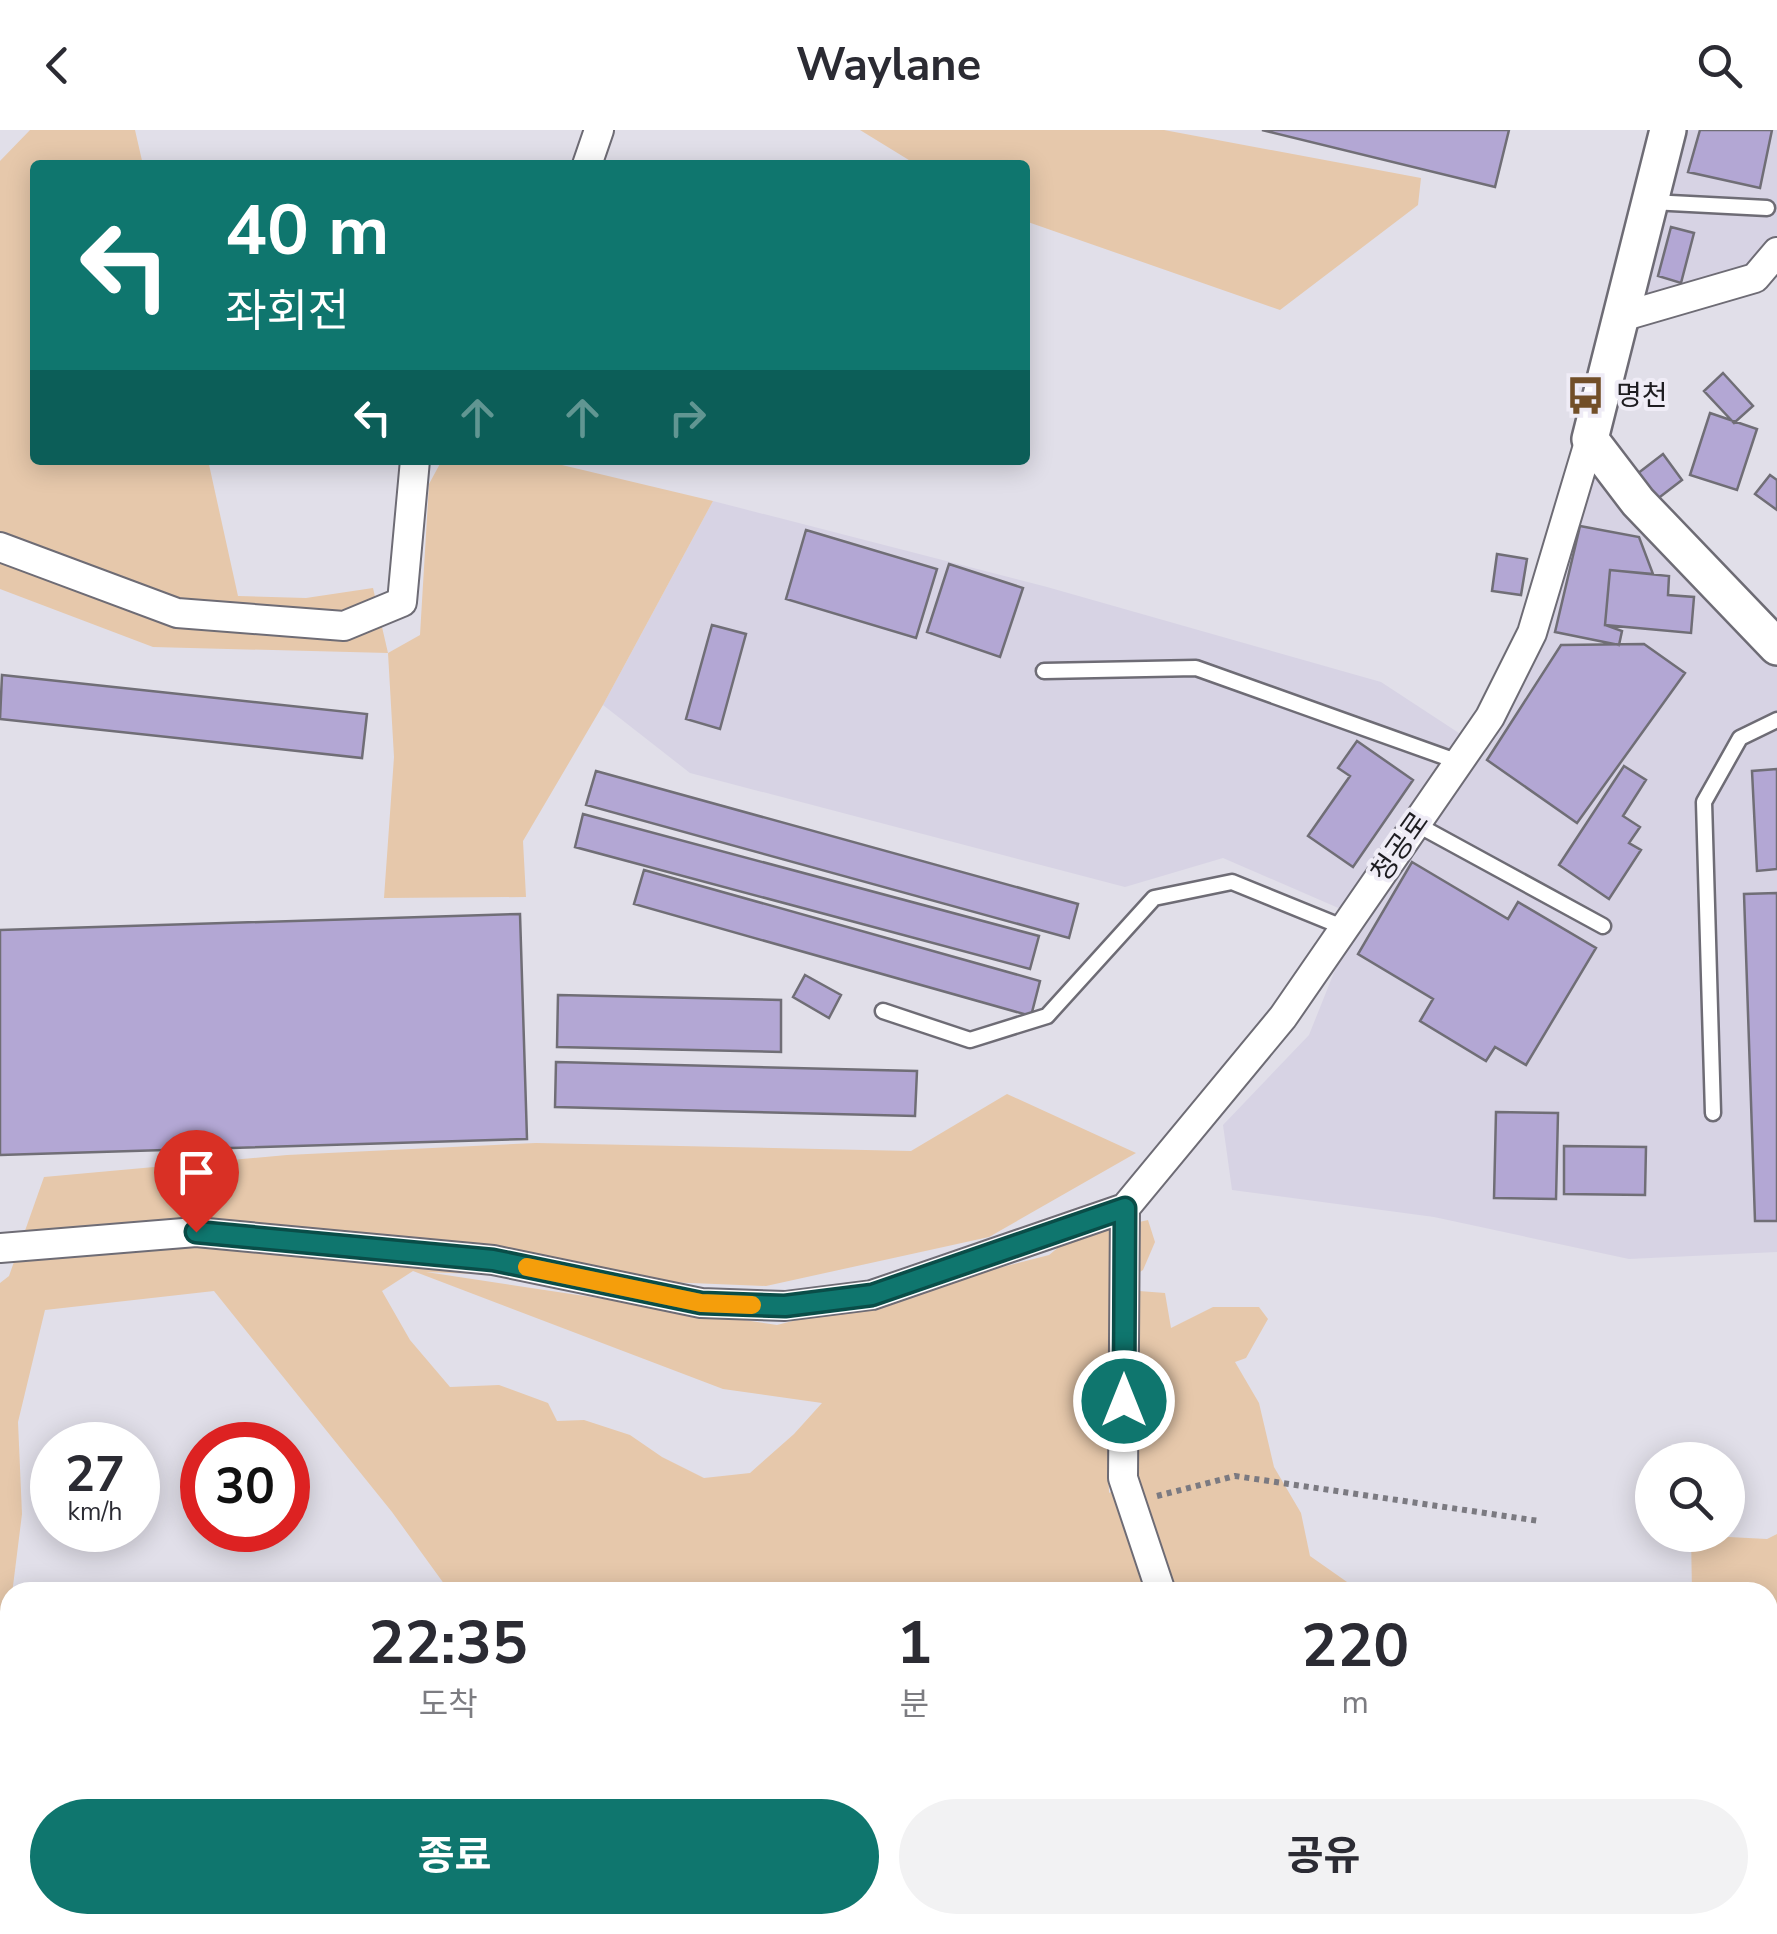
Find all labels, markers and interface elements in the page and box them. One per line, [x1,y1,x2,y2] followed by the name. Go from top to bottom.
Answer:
[796,35,981,96] text: Waylane
[30,38,85,93] icon: back
[1692,38,1747,93] icon: search
[225,183,389,279] text: 40 m
[60,200,190,330] icon: left
[225,281,349,342] text: 좌회전
[1565,375,1607,417] bus stop icon: 명천
[1616,377,1668,415] place label: 명천
[345,390,400,445] icon: left
[450,390,505,445] icon: ahead
[555,390,610,445] icon: ahead
[660,390,715,445] icon: right
[1362,804,1438,890] street label: 청공로
[154,1130,239,1233] pin
[169,1145,224,1200] icon: arrive
[1072,1349,1176,1453] position arrow
[180,1422,310,1552] speed limit sign: 30
[65,1440,125,1509] text: 27
[1635,1442,1745,1552] map controls
[1635,1442,1745,1552] button: search
[67,1495,123,1529] text: km/h
[369,1602,528,1684] text: 22:35
[896,1602,932,1684] text: 1
[1301,1605,1409,1687] text: 220
[1341,1681,1369,1724] text: m
[419,1683,478,1726] text: 도착
[900,1683,929,1726] text: 분
[30,1799,879,1914] button: 종료
[899,1799,1748,1914] button: 공유

